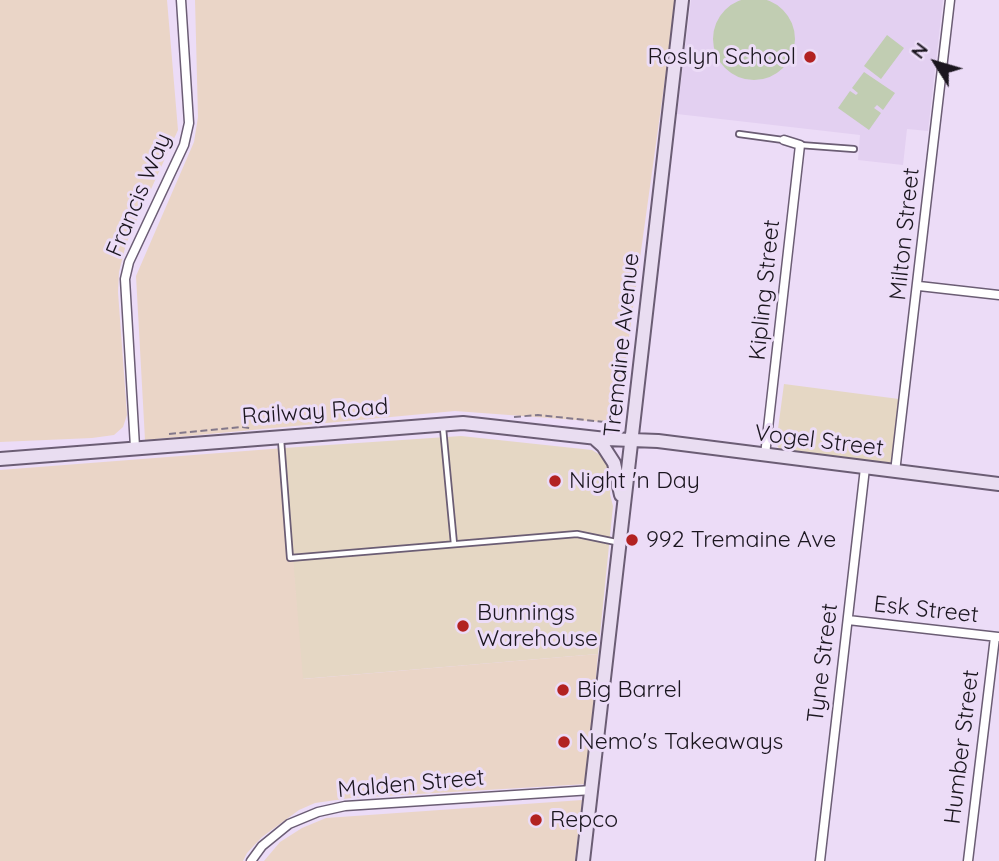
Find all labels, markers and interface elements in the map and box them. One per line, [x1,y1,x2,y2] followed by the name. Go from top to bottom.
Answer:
[901,28,971,98] north arrow
[905,38,933,63] text: N
[647,43,796,71] place label: Roslyn School
[802,49,818,65] marker: Roslyn School
[101,129,177,261] street label: Francis Way
[884,166,926,302] street label: Milton Street
[744,218,786,362] street label: Kipling Street
[599,252,645,438] street label: Tremaine Avenue
[241,393,389,431] street label: Railway Road
[753,419,885,463] street label: Vogel Street
[569,467,700,495] place label: Night 'n Day
[547,473,563,489] marker: Night 'n Day
[646,526,836,554] place label: 992 Tremaine Ave
[624,532,640,548] marker: 992 Tremaine Ave
[872,591,980,629] street label: Esk Street
[477,599,598,653] place label: Bunnings Warehouse
[802,602,844,724] street label: Tyne Street
[455,618,471,634] marker: Bunnings Warehouse
[939,668,985,826] street label: Humber Street
[577,676,682,704] place label: Big Barrel
[555,682,571,698] marker: Big Barrel
[578,728,783,756] place label: Nemo's Takeaways
[556,734,572,750] marker: Nemo's Takeaways
[336,764,486,804] street label: Malden Street
[550,806,618,834] place label: Repco
[528,812,544,828] marker: Repco

